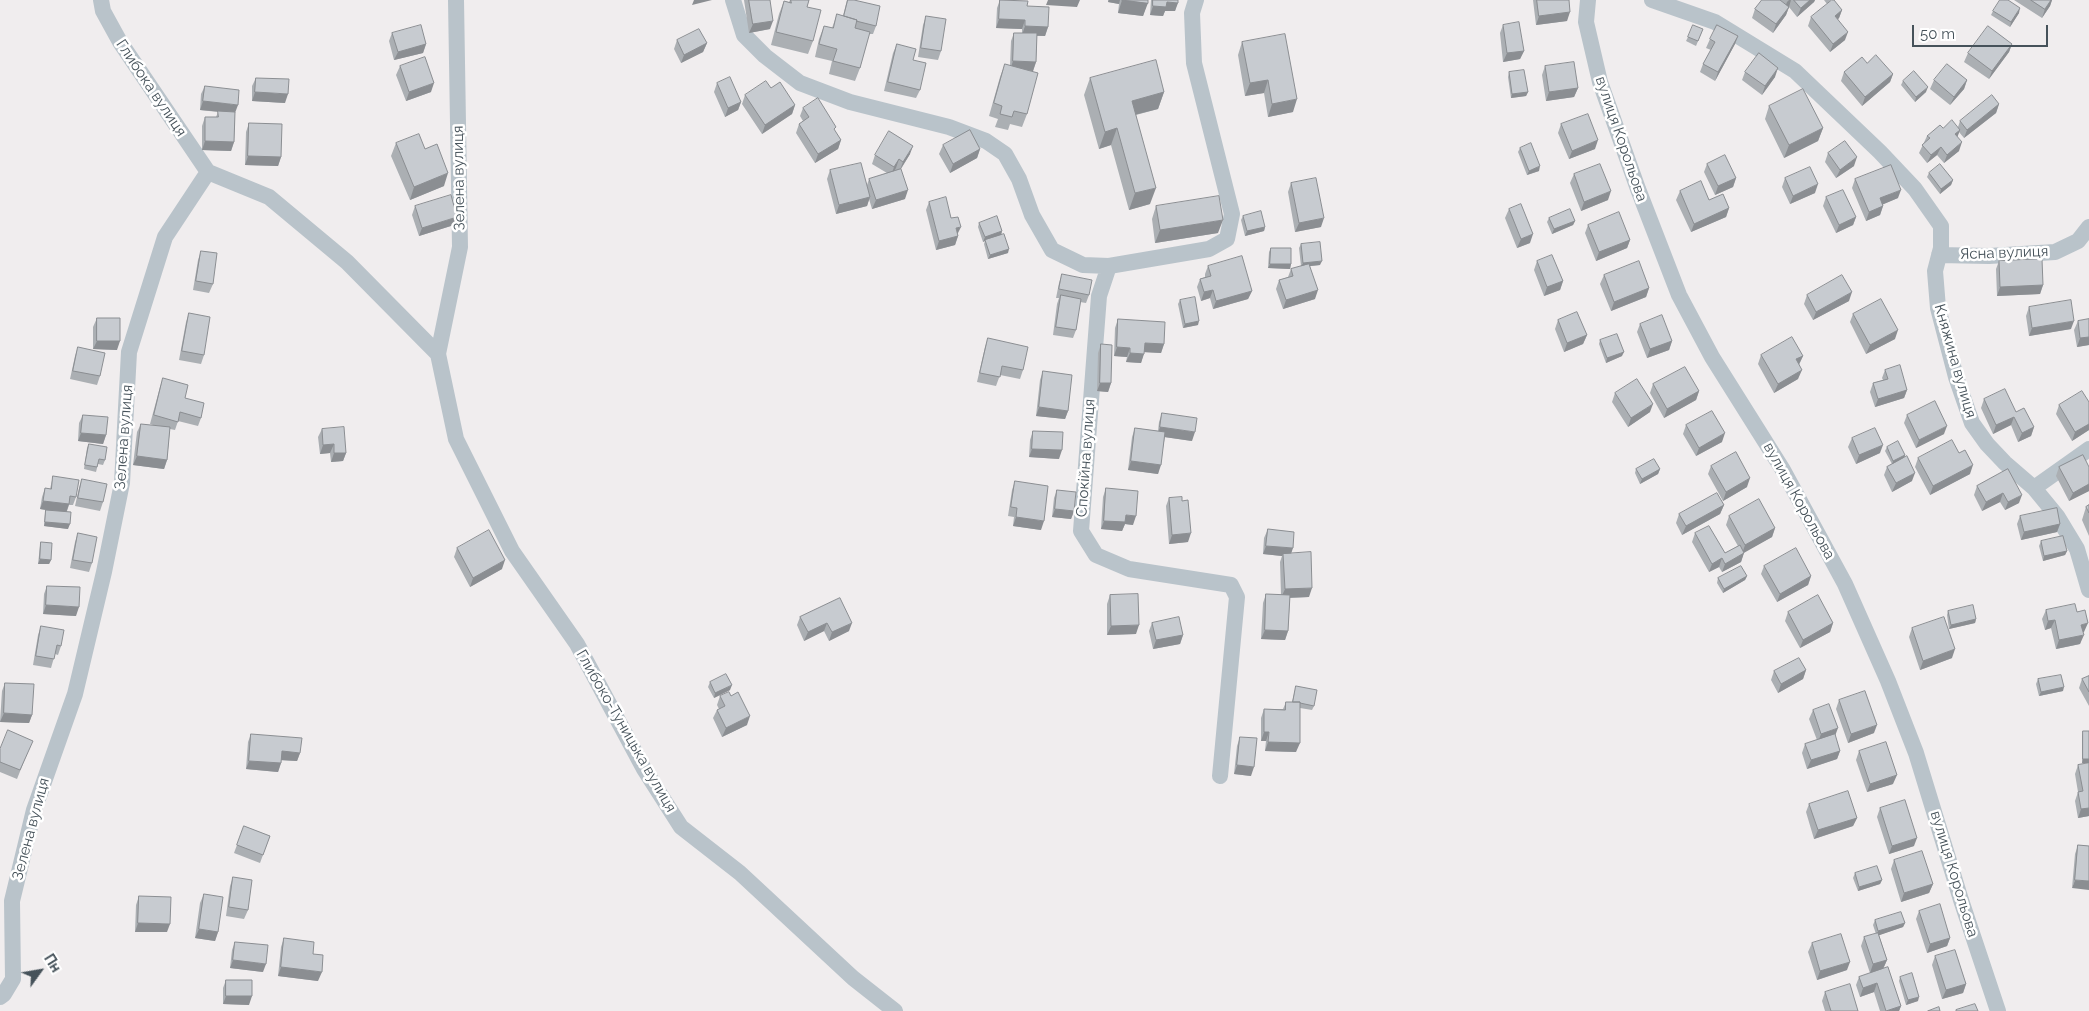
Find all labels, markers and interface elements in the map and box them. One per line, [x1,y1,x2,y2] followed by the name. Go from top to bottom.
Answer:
[1914,15,2050,47] scale bar
[1920,25,1955,43] text: 50 m
[112,36,190,140] street label: Глибока вулиця
[1591,74,1651,204] street label: вулиця Корольова
[449,125,469,231] street label: Зелена вулиця
[1959,242,2049,264] street label: Ясна вулиця
[1930,302,1980,420] street label: Княжина вулиця
[111,384,137,490] street label: Зелена вулиця
[1073,398,1099,518] street label: Спокійна вулиця
[1759,439,1839,563] street label: вулиця Корольова
[572,647,680,815] street label: Глибоко-Туницька вулиця
[9,776,53,882] street label: Зелена вулиця
[1926,809,1982,939] street label: вулиця Корольова
[15,946,65,996] north arrow
[41,951,64,975] text: Пн

